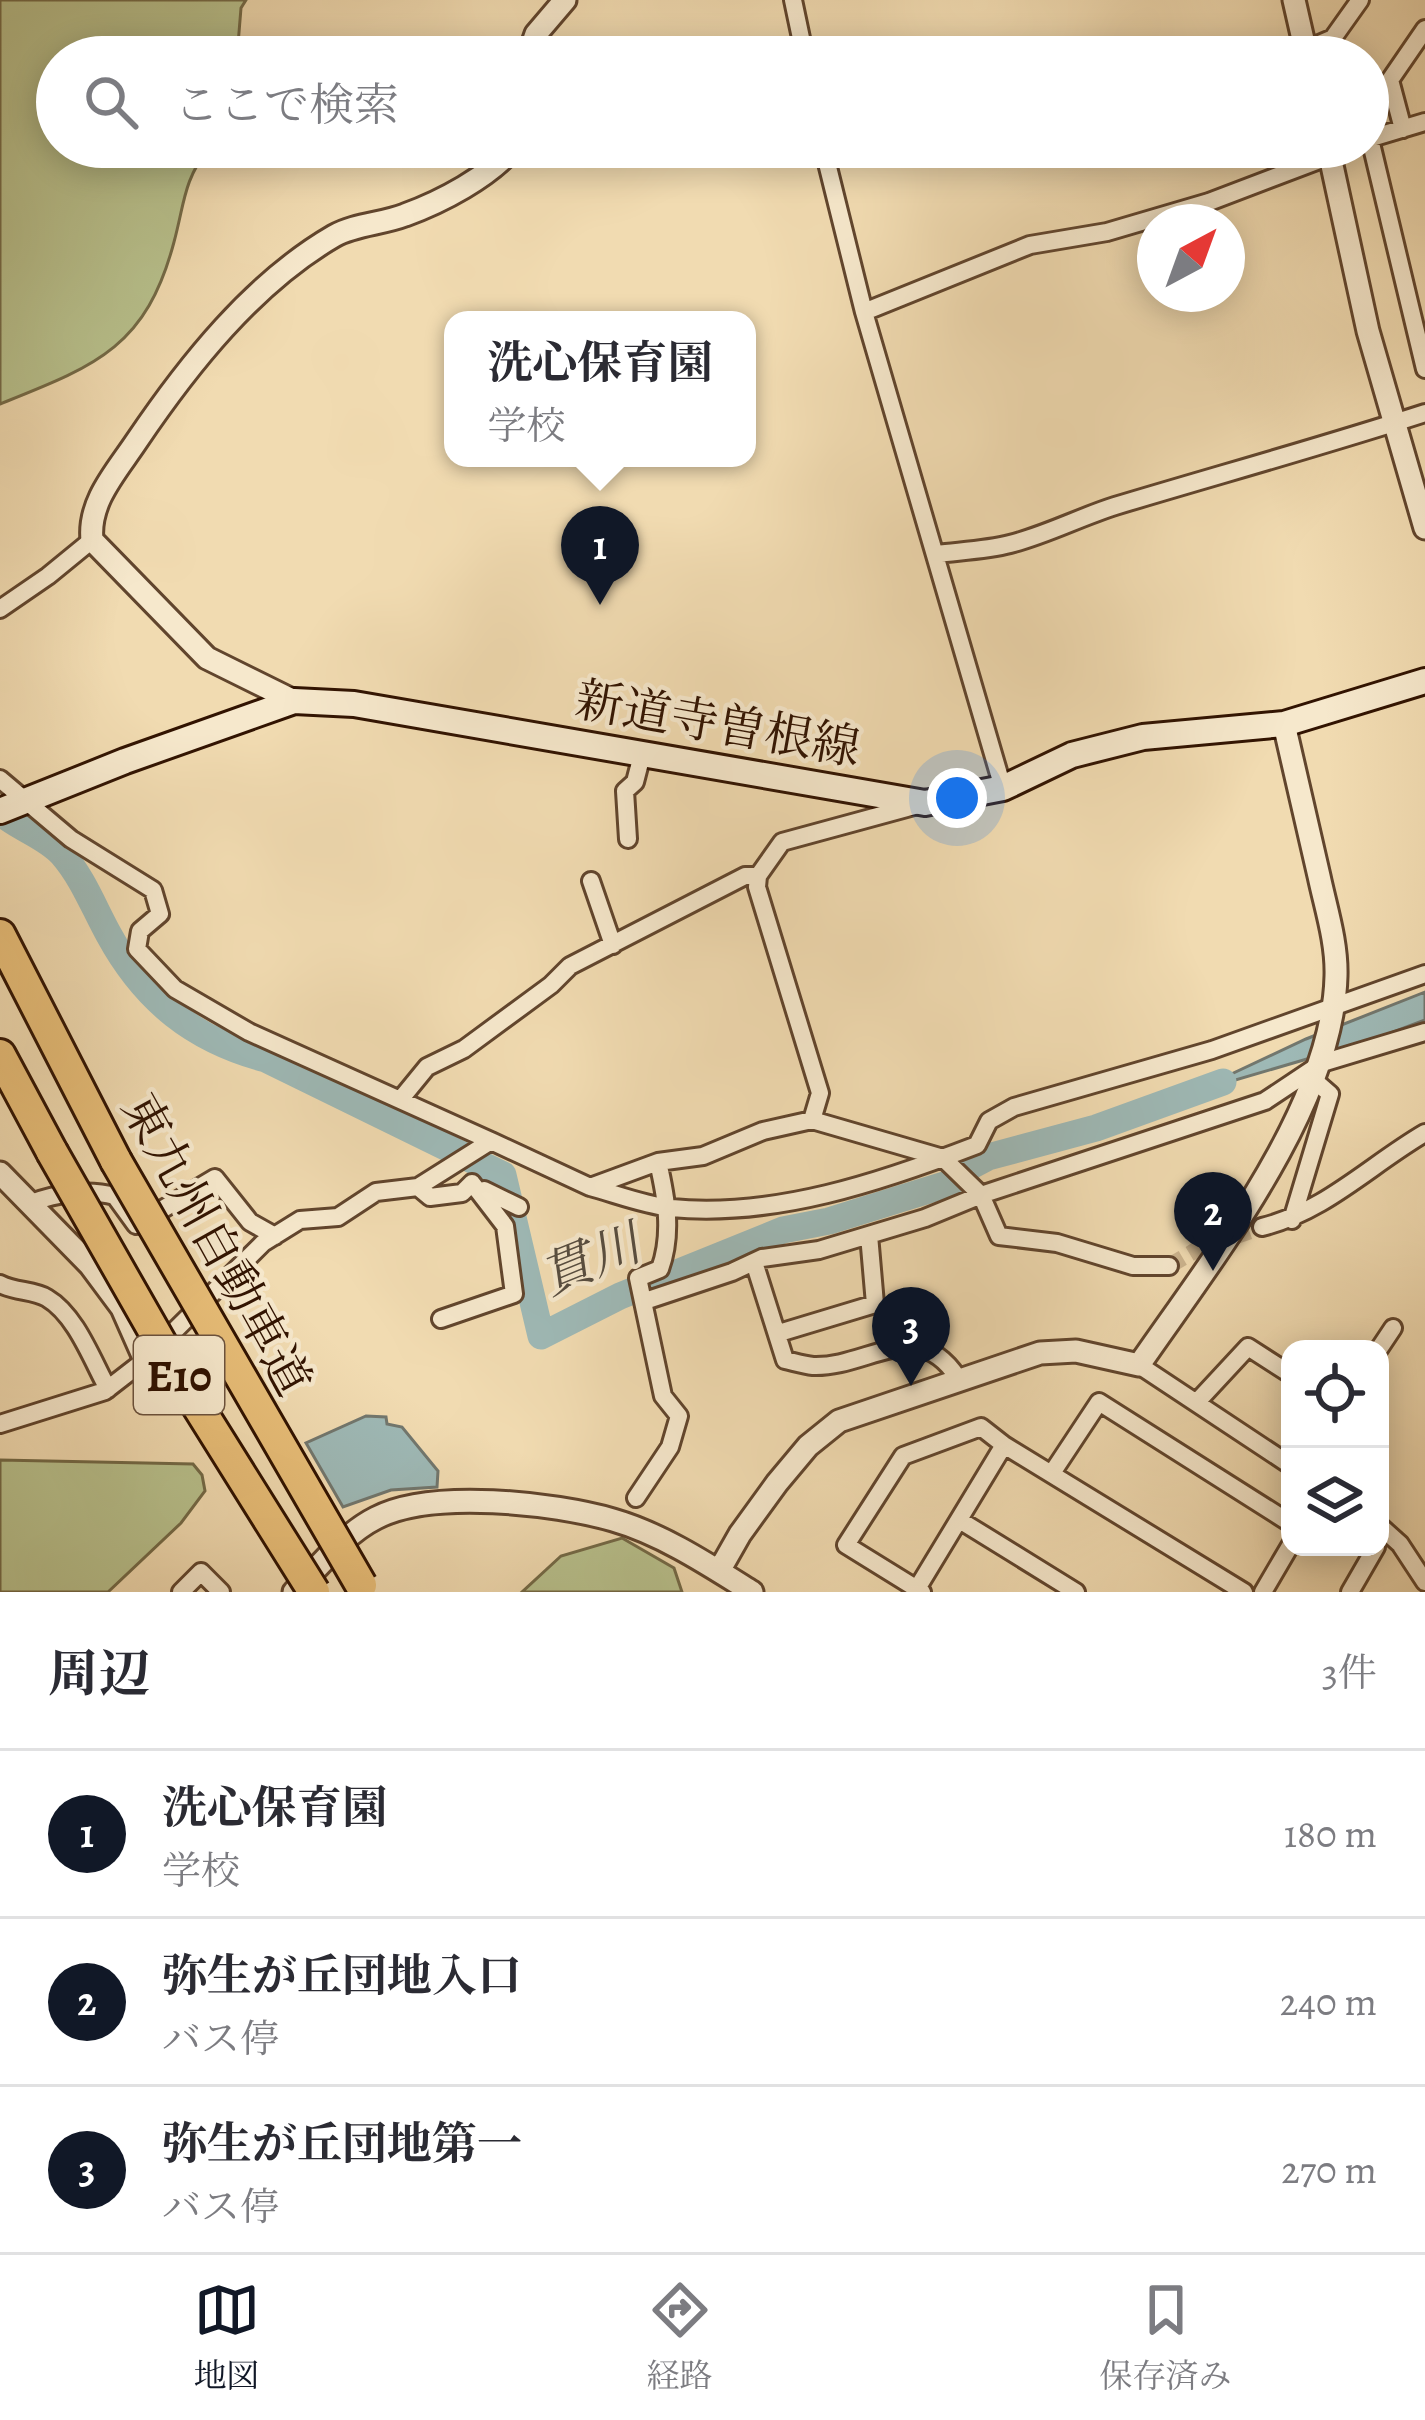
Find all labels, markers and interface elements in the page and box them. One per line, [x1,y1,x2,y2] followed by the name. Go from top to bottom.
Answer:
[36,36,1389,168] search box
[78,69,144,135] icon: search
[174,74,399,136] text: ここで検索
[1137,204,1245,312] north arrow
[444,311,756,467] popup
[487,332,713,394] text: 洗心保育園
[487,399,566,452] text: 学校
[561,506,639,605] pin: 1
[570,666,865,781] street label: 新道寺曽根線
[927,768,987,828] your location
[106,1082,326,1407] street label: 東九州自動車道
[1174,1172,1252,1271] pin: 2
[530,1207,655,1311] water label: 貫川
[872,1287,950,1386] pin: 3
[134,1336,224,1414] road number: E10
[1281,1340,1389,1556] map controls
[1281,1340,1389,1448] button: locate
[1281,1448,1389,1556] button: layers
[48,1639,150,1709] text: 周辺
[1322,1646,1377,1699] text: 3件
[162,1777,387,1839] text: 洗心保育園
[80,1807,94,1860] text: 1
[1284,1807,1377,1860] text: 180 m
[162,1844,240,1897] text: 学校
[162,1945,522,2007] text: 弥生が丘団地入口
[78,1975,96,2028] text: 2
[1280,1975,1377,2028] text: 240 m
[162,2012,279,2065] text: バス停
[162,2113,522,2175] text: 弥生が丘団地第一
[79,2143,95,2196] text: 3
[1281,2143,1377,2196] text: 270 m
[162,2180,279,2233] text: バス停
[194,2277,260,2398] tab: 地図
[647,2277,713,2398] tab: 経路
[1100,2277,1232,2398] tab: 保存済み

